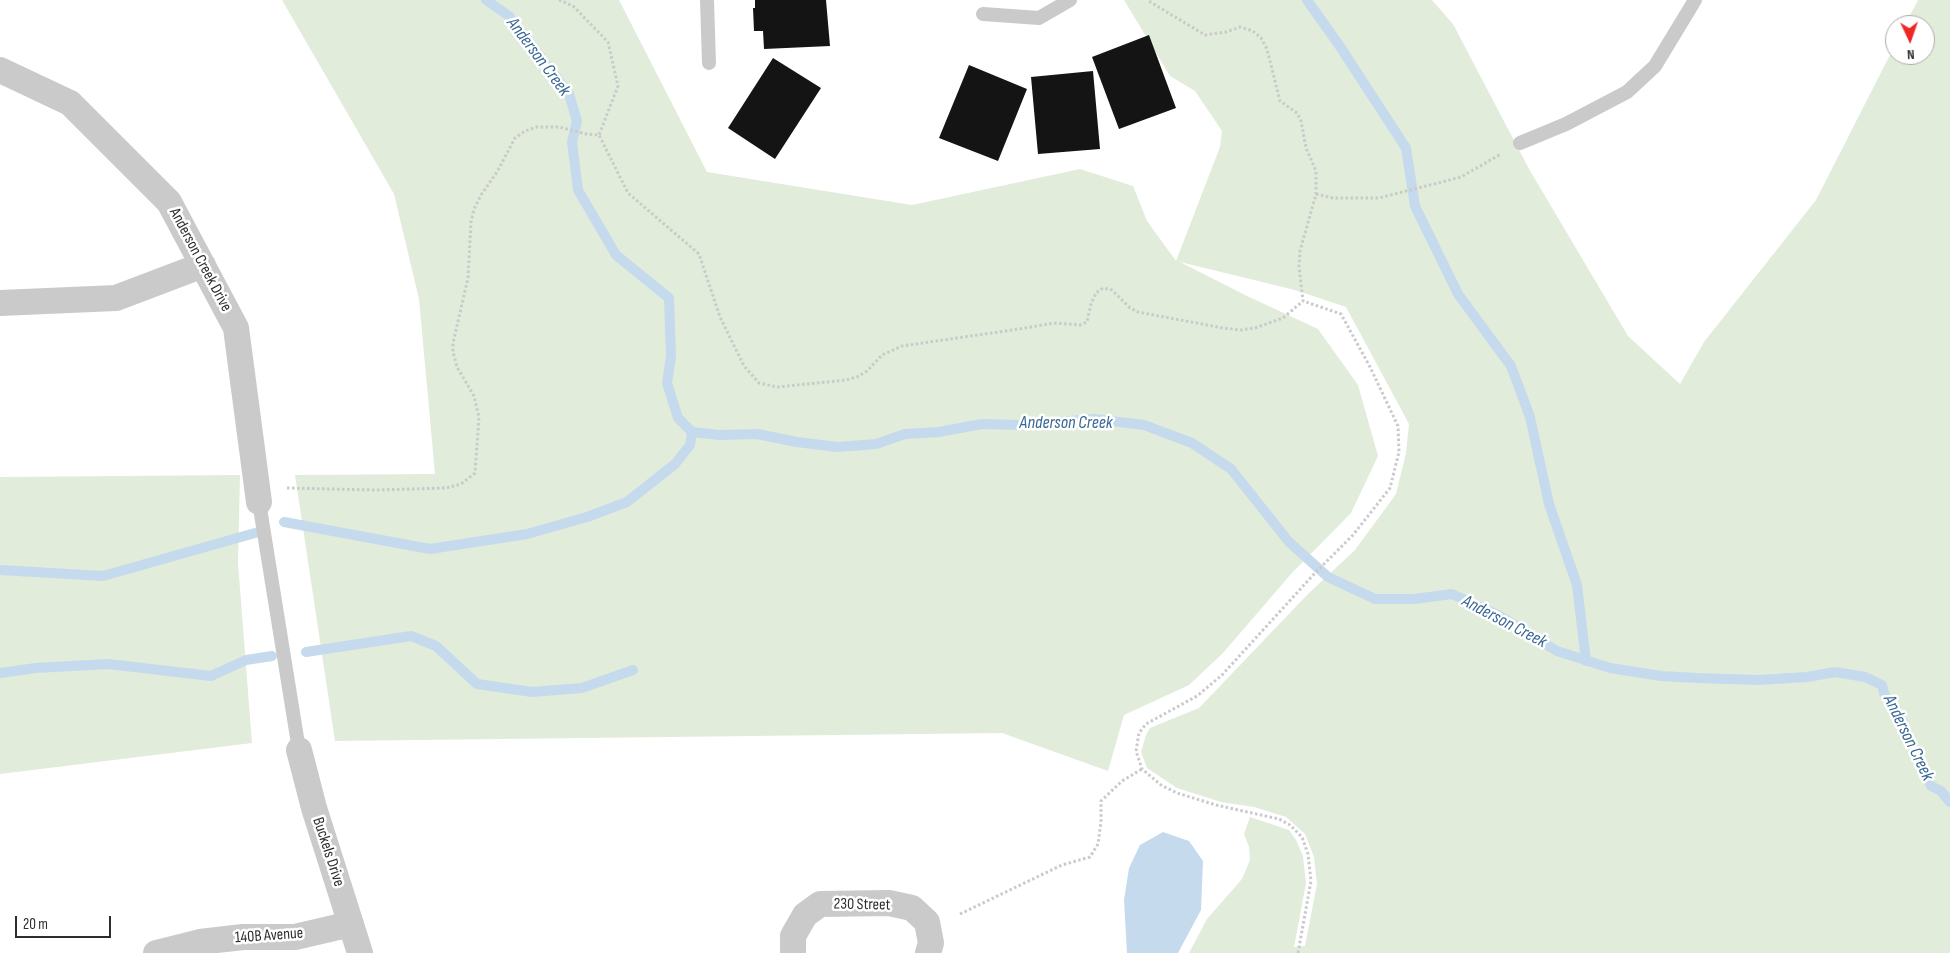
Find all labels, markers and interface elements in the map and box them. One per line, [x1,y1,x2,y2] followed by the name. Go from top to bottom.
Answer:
[501,13,575,101] water label: Anderson Creek
[1885,15,1935,65] north arrow
[1907,46,1915,63] text: N
[165,205,235,315] street label: Anderson Creek Drive
[1020,412,1112,434] water label: Anderson Creek
[1458,591,1550,653] water label: Anderson Creek
[1878,692,1938,784] water label: Anderson Creek
[308,815,348,889] street label: Buckels Drive
[833,895,891,915] street label: 230 Street
[18,906,114,938] scale bar
[23,915,48,934] text: 20 m
[234,924,304,948] street label: 140B Avenue

